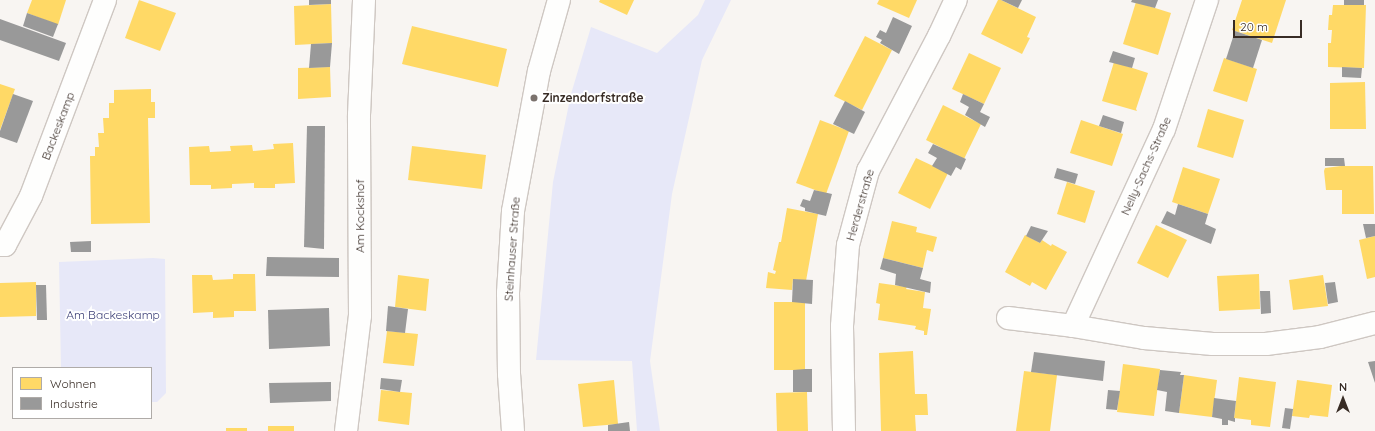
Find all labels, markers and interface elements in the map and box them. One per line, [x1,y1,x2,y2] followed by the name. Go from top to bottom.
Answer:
[1235,12,1304,38] scale bar
[1240,19,1268,34] text: 20 m
[38,90,78,162] street label: Backeskamp
[542,91,644,105] place label: Zinzendorfstraße
[529,93,539,103] marker: Zinzendorfstraße
[1118,115,1174,217] street label: Nelly-Sachs-Straße
[843,167,877,243] street label: Herderstraße
[353,179,367,253] street label: Am Kockshof
[501,196,523,302] street label: Steinhauser Straße
[66,308,160,322] park label: Am Backeskamp
[12,367,152,419] legend
[50,376,96,391] text: Wohnen
[1323,379,1363,419] north arrow
[1339,380,1347,394] text: N
[50,396,98,411] text: Industrie

